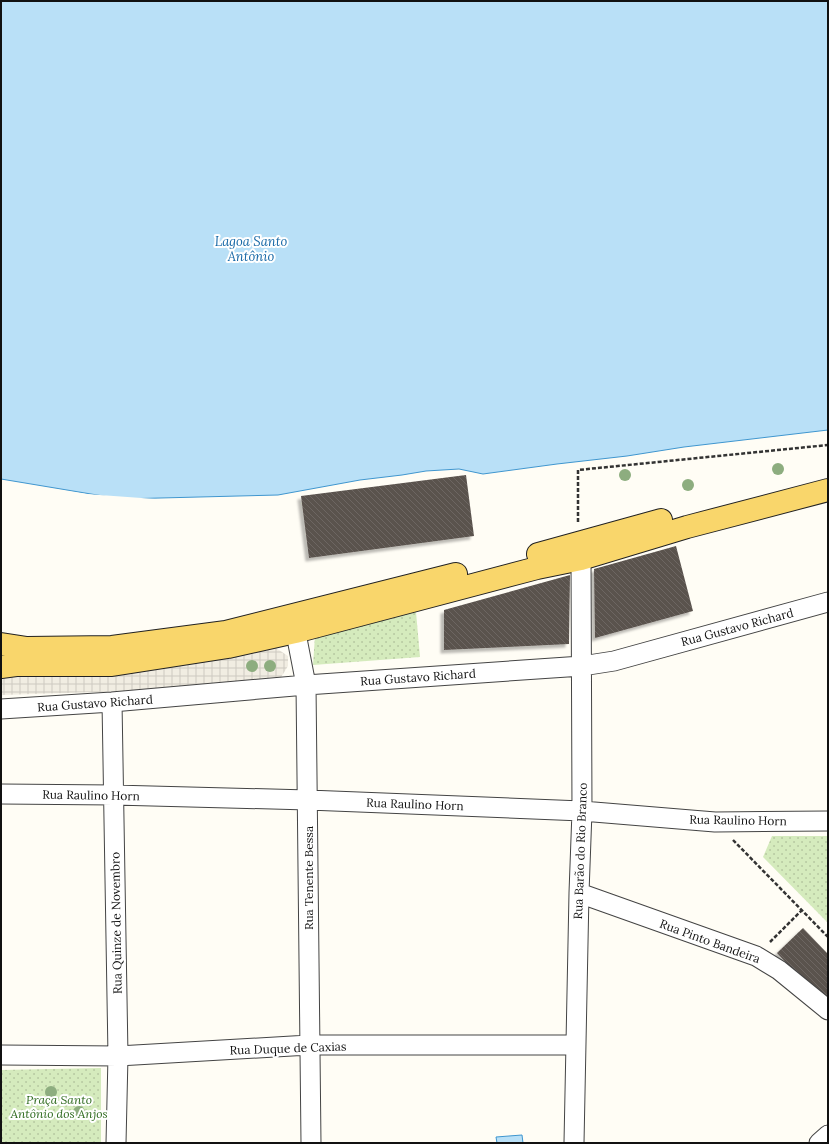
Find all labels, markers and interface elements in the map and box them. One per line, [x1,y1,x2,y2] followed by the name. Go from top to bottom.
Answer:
[215,233,288,265] water label: Lagoa Santo Antônio
[679,605,795,649] street label: Rua Gustavo Richard
[360,665,476,689] street label: Rua Gustavo Richard
[37,691,153,715] street label: Rua Gustavo Richard
[570,782,590,920] street label: Rua Barão do Rio Branco
[42,787,140,803] street label: Rua Raulino Horn
[366,795,464,813] street label: Rua Raulino Horn
[689,812,787,828] street label: Rua Raulino Horn
[301,826,316,930] street label: Rua Tenente Bessa
[107,852,125,994] street label: Rua Quinze de Novembro
[658,916,762,966] street label: Rua Pinto Bandeira
[229,1038,347,1058] street label: Rua Duque de Caxias
[9,1092,108,1121] park label: Praça Santo Antônio dos Anjos

